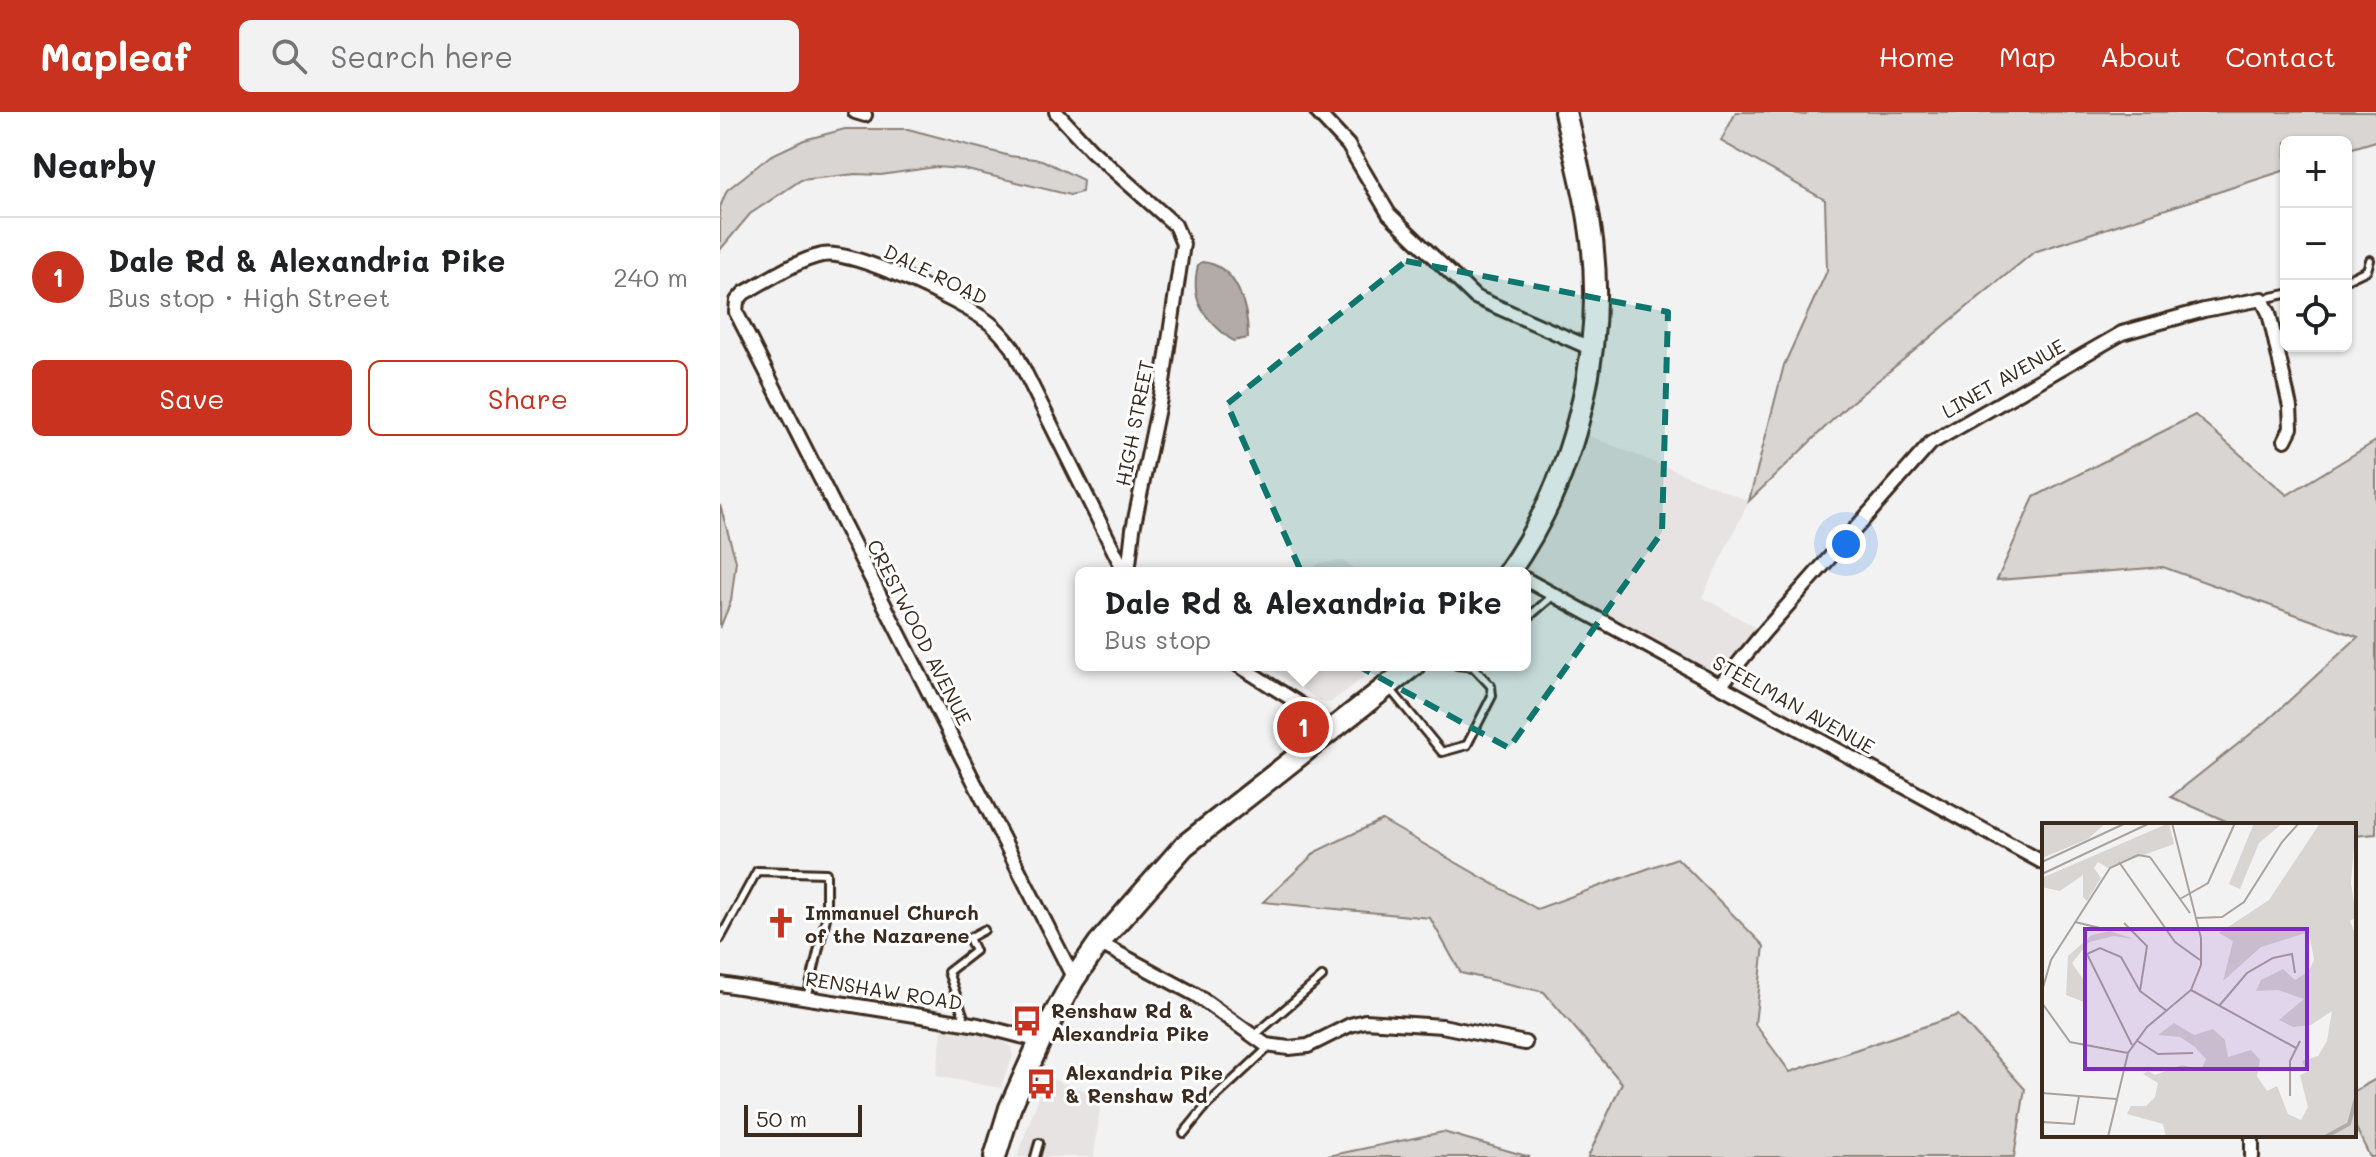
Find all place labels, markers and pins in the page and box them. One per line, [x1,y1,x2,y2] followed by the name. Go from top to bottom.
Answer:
[1277,697,1329,757] pin: 1
[805,899,979,948] place label: Immanuel Church of the Nazarene
[764,906,798,940] church icon: Immanuel Church of the Nazarene
[1051,997,1209,1046] place label: Renshaw Rd & Alexandria Pike
[1010,1004,1044,1038] bus stop icon: Renshaw Rd & Alexandria Pike
[1065,1059,1223,1108] place label: Alexandria Pike & Renshaw Rd
[1024,1067,1058,1101] bus stop icon: Alexandria Pike & Renshaw Rd

